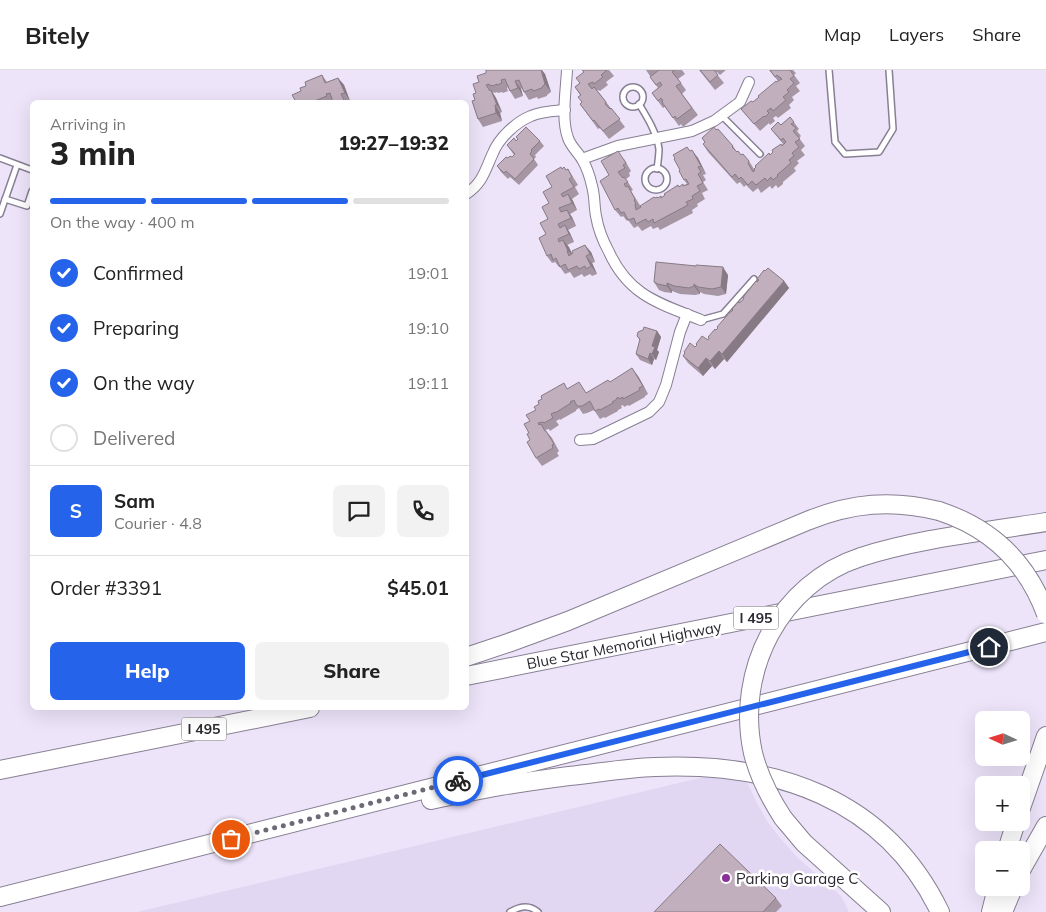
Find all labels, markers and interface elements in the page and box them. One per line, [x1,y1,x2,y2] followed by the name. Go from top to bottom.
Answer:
[25,20,89,50] text: Bitely
[824,23,861,46] text: Map
[889,23,944,46] text: Layers
[972,23,1021,46] text: Share
[50,114,126,134] text: Arriving in
[338,131,449,155] text: 19:27–19:32
[50,133,136,173] text: 3 min
[50,212,195,232] text: On the way · 400 m
[50,259,78,287] icon: check
[93,261,184,285] text: Confirmed
[407,263,449,283] text: 19:01
[50,314,78,342] icon: check
[93,316,179,340] text: Preparing
[407,318,449,338] text: 19:10
[50,369,78,397] icon: check
[93,371,195,395] text: On the way
[407,373,449,393] text: 19:11
[93,426,175,450] text: Delivered
[333,485,385,537] button: chat
[397,485,449,537] button: phone
[114,489,155,513] text: Sam
[70,499,82,523] text: S
[114,513,202,533] text: Courier · 4.8
[50,576,162,600] text: Order #3391
[387,576,449,600] text: $45.01
[734,606,778,630] road number: I 495
[525,617,723,673] street label: Blue Star Memorial Highway
[968,626,1010,668] pin
[975,633,1003,661] icon: home
[50,642,245,700] button: Help
[255,642,449,700] button: Share
[975,711,1030,766] north arrow
[975,711,1030,896] map controls
[182,718,226,741] road number: I 495
[433,756,483,806] courier
[444,767,472,795] icon: bike
[975,776,1030,831] button: +
[210,818,252,860] pin
[217,825,245,853] icon: bag
[975,841,1030,896] button: −
[736,869,859,888] place label: Parking Garage C
[720,872,732,884] marker: Parking Garage C

